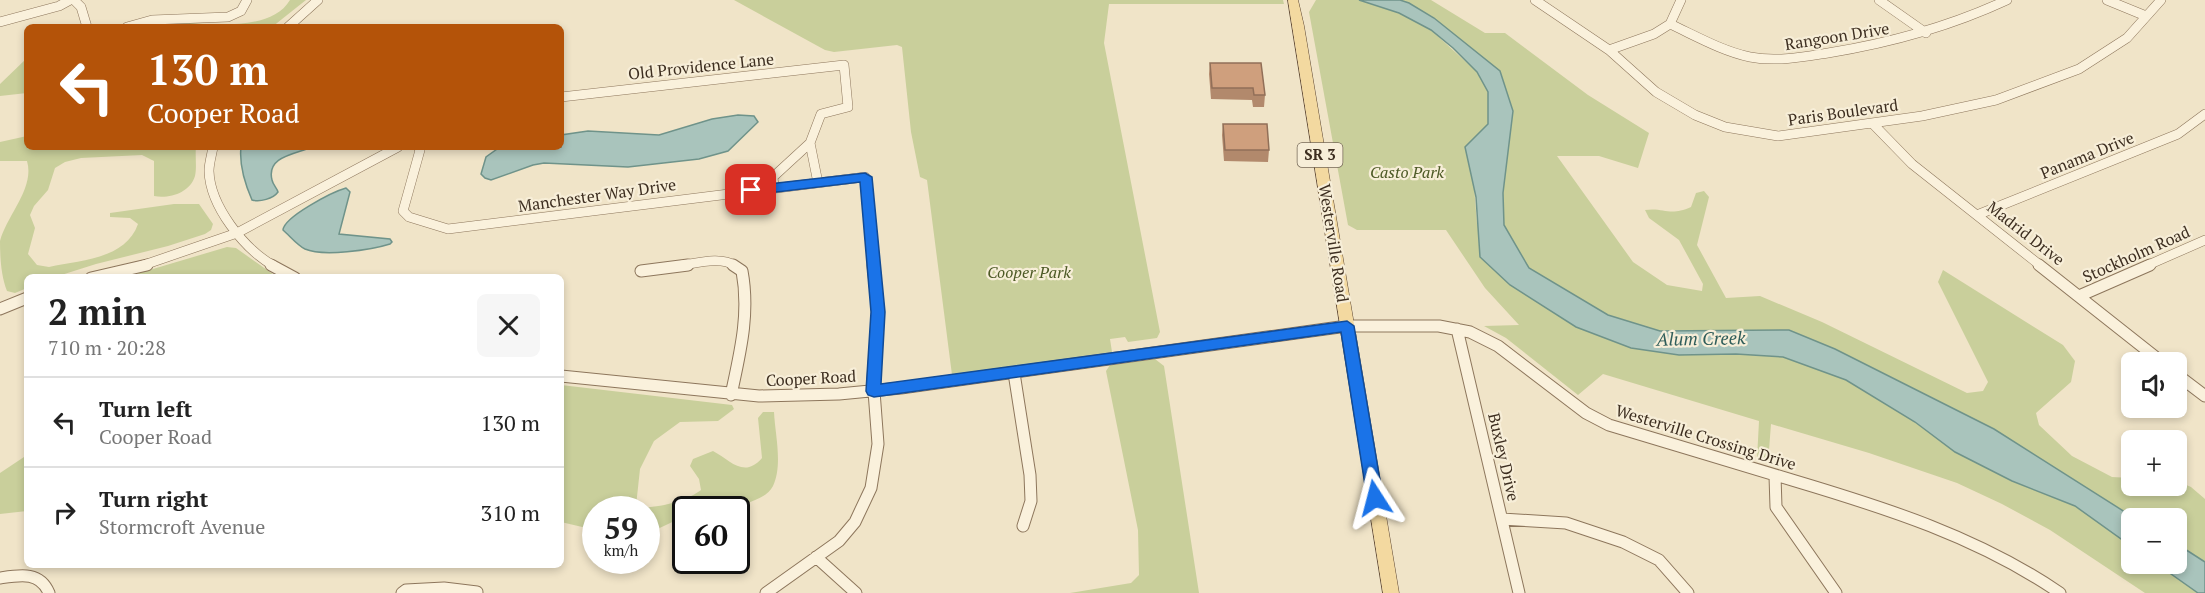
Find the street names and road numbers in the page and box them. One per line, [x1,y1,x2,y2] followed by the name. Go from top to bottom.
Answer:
[1783,17,1891,55] street label: Rangoon Drive
[627,47,775,85] street label: Old Providence Lane
[1786,93,1900,131] street label: Paris Boulevard
[2037,126,2137,184] street label: Panama Drive
[1298,143,1342,167] road number: SR 3
[517,173,677,217] street label: Manchester Way Drive
[1314,182,1354,304] street label: Westerville Road
[1983,196,2069,270] street label: Madrid Drive
[2079,220,2193,288] street label: Stockholm Road
[765,365,857,391] street label: Cooper Road
[1613,399,1799,475] street label: Westerville Crossing Drive
[1483,411,1525,503] street label: Buxley Drive

